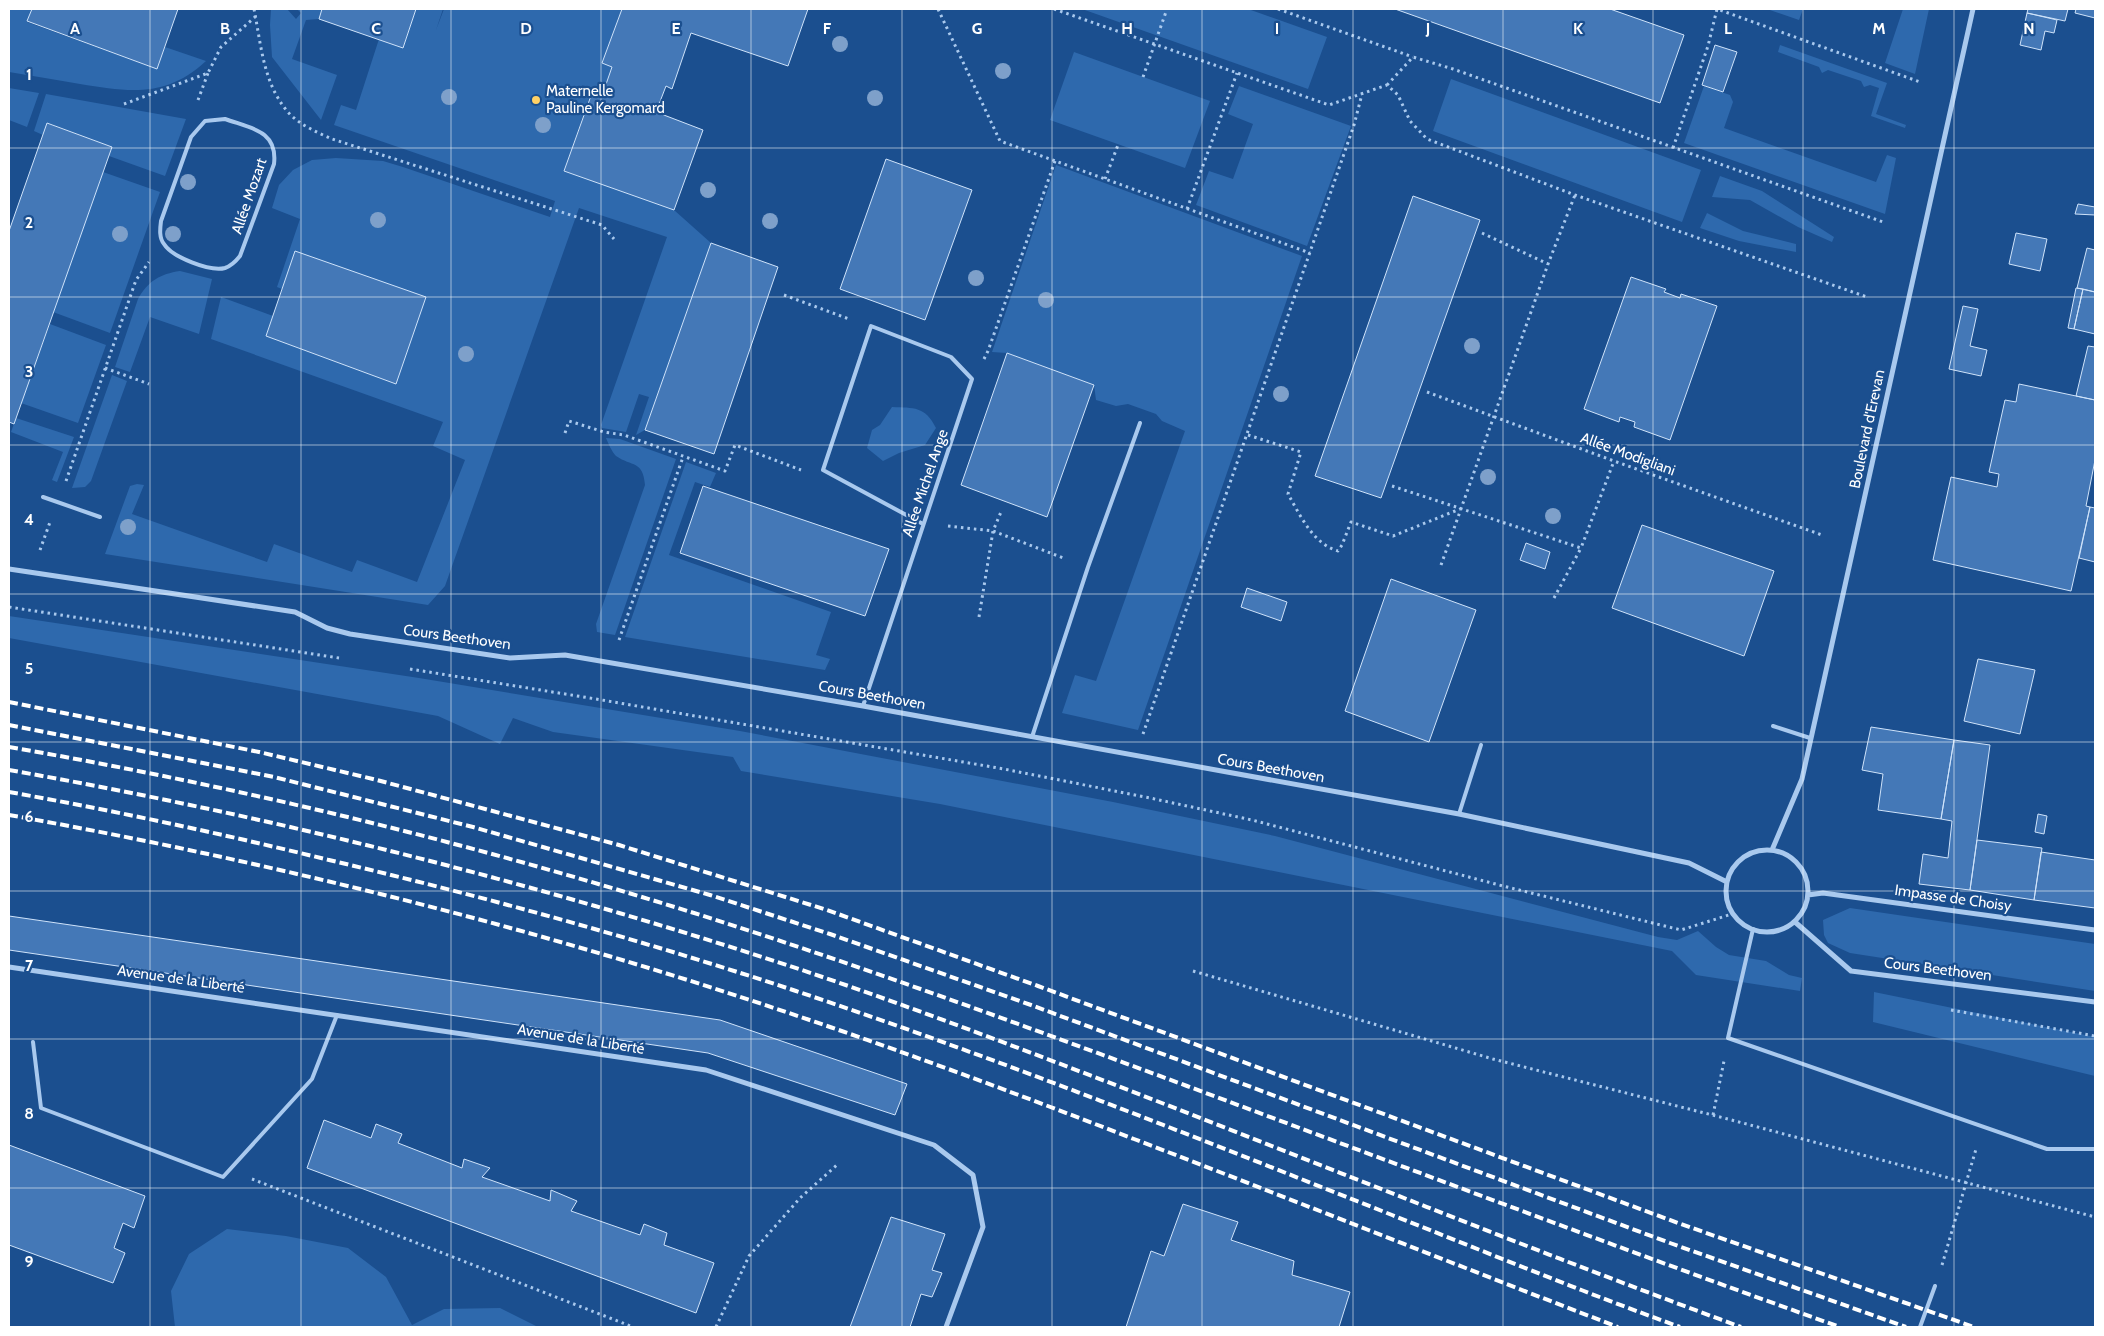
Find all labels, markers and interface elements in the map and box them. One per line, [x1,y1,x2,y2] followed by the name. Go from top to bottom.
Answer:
[70,19,80,38] text: A
[220,19,230,38] text: B
[371,19,381,38] text: C
[520,19,532,38] text: D
[671,19,681,38] text: E
[823,19,832,38] text: F
[972,19,982,38] text: G
[1121,19,1133,38] text: H
[1275,19,1279,38] text: I
[1425,19,1430,38] text: J
[1573,19,1583,38] text: K
[1724,19,1732,38] text: L
[1872,19,1886,38] text: M
[2023,19,2035,38] text: N
[26,65,32,84] text: 1
[546,82,665,117] place label: Maternelle Pauline Kergomard
[530,94,542,106] marker: Maternelle Pauline Kergomard
[228,156,270,236] street label: Allée Mozart
[25,213,33,232] text: 2
[25,362,33,381] text: 3
[1846,368,1888,490] street label: Boulevard d'Erevan
[898,427,952,539] street label: Allée Michel Ange
[1578,429,1678,479] street label: Allée Modigliani
[24,510,34,529] text: 4
[402,621,512,653] street label: Cours Beethoven
[25,659,33,678] text: 5
[817,677,927,713] street label: Cours Beethoven
[1216,750,1326,786] street label: Cours Beethoven
[25,807,34,826] text: 6
[1893,881,2013,915] street label: Impasse de Choisy
[1883,953,1993,985] street label: Cours Beethoven
[25,956,34,975] text: 7
[116,961,246,997] street label: Avenue de la Liberté
[516,1020,646,1058] street label: Avenue de la Liberté
[24,1104,34,1123] text: 8
[25,1252,34,1271] text: 9

